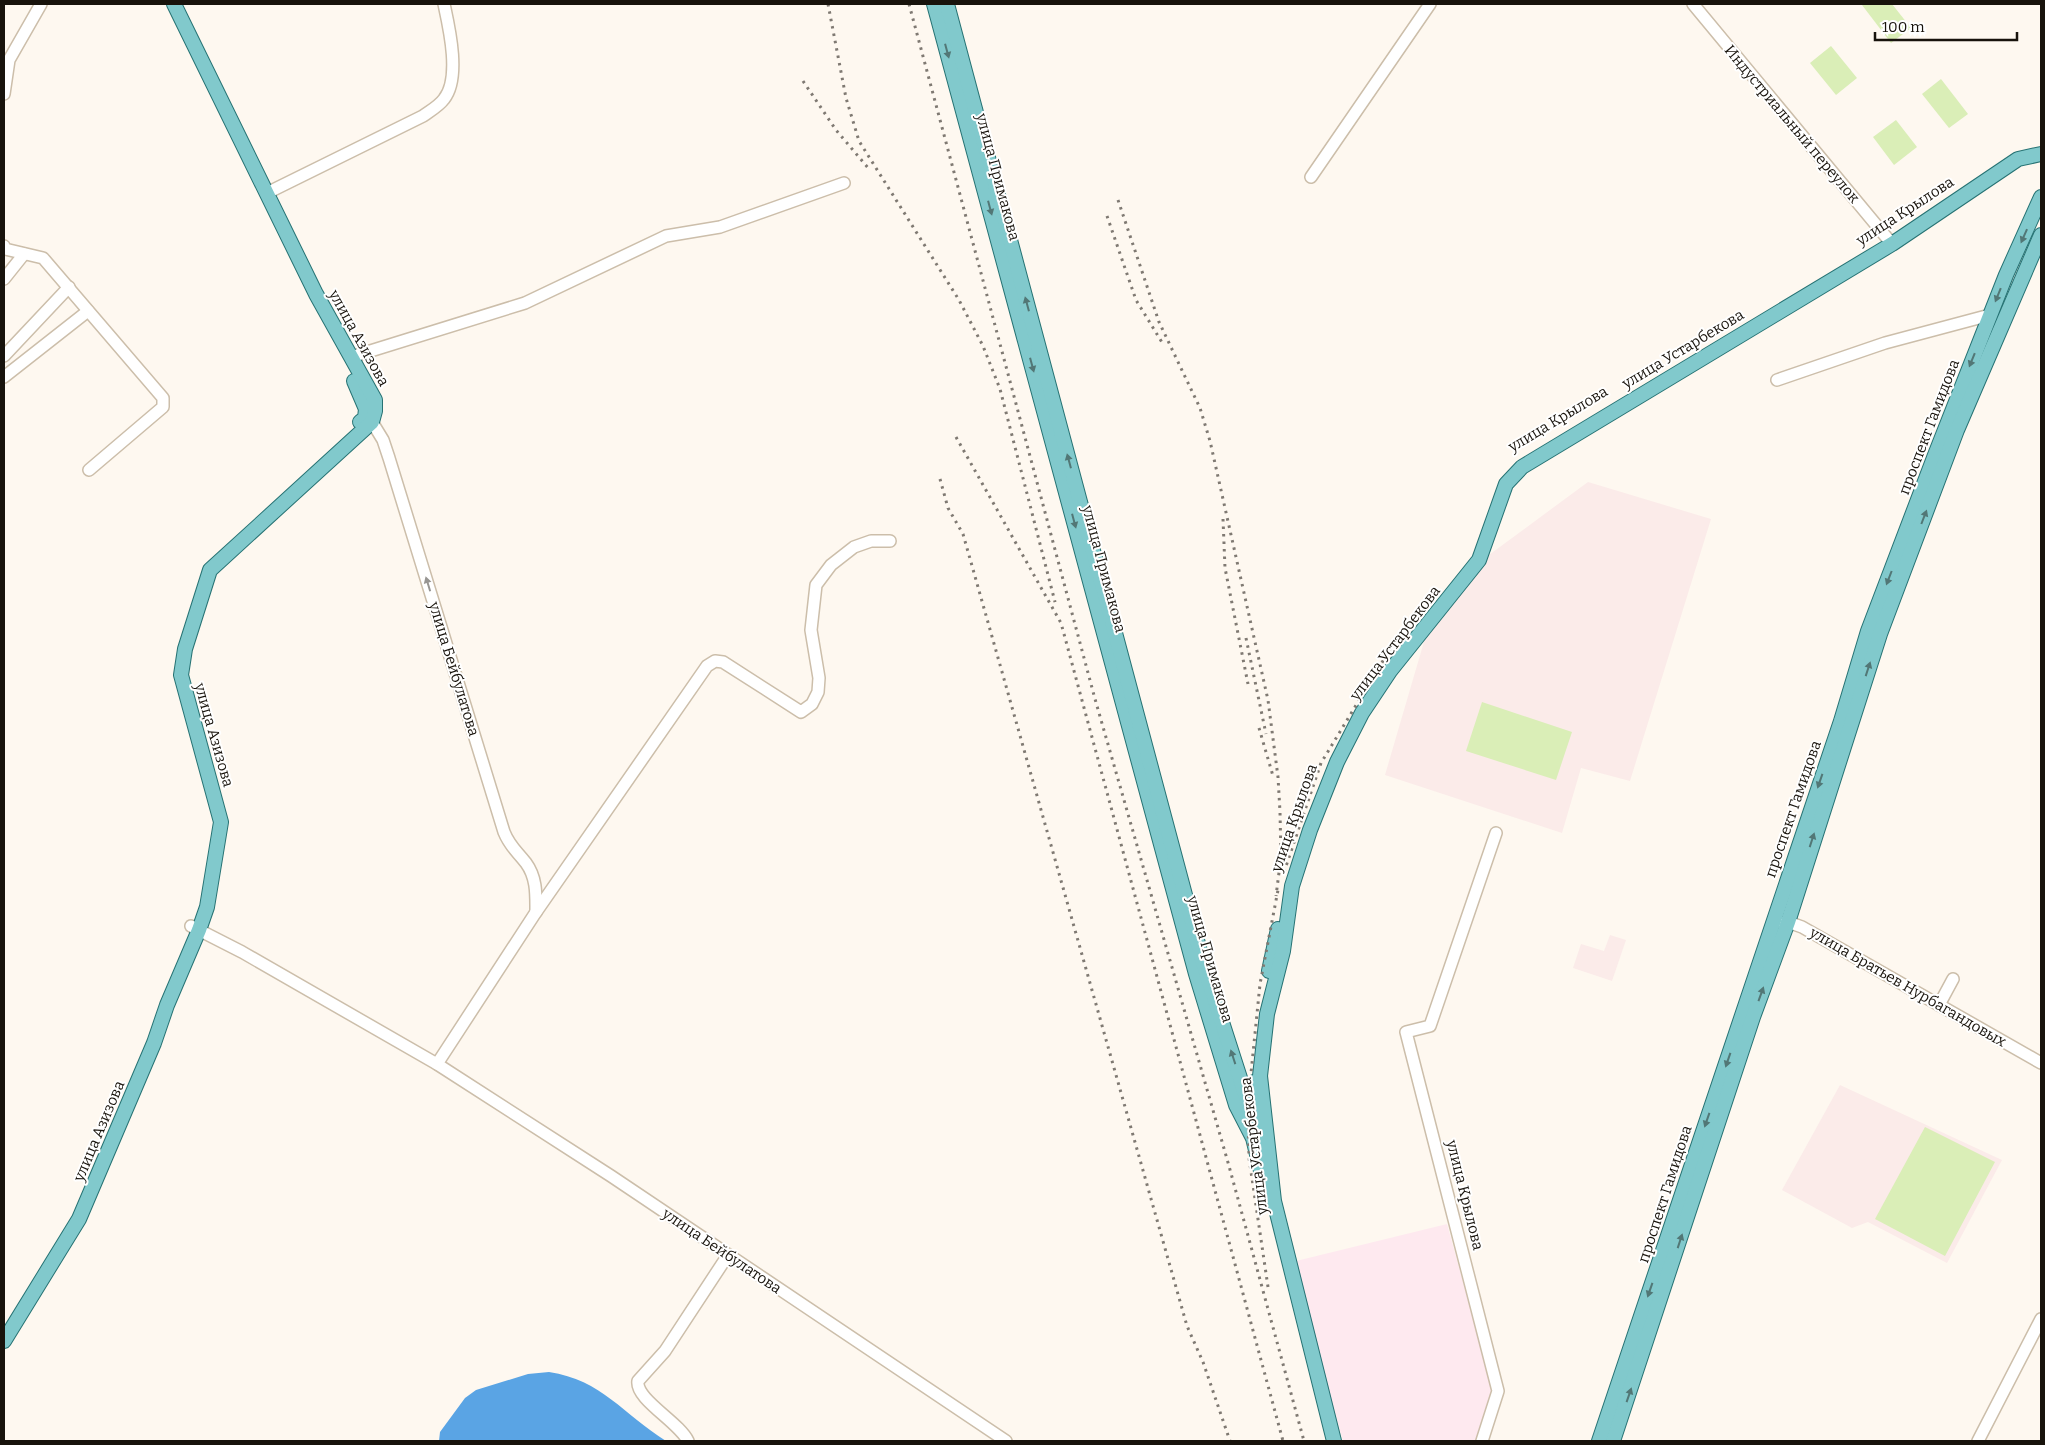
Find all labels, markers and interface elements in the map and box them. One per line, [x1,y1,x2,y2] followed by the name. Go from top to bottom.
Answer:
[1875,10,2018,42] scale bar
[1882,18,1925,36] text: 100 m
[1721,41,1864,207] street label: Индустриальный переулок
[944,43,952,58] one-way arrow
[972,110,1024,243] street label: улица Примакова
[1852,173,1957,250] street label: улица Крылова
[986,200,994,215] one-way arrow
[2019,229,2027,243] one-way arrow
[325,286,393,389] street label: улица Азизова
[1994,288,2002,303] one-way arrow
[1023,297,1031,312] one-way arrow
[1618,306,1747,393] street label: улица Устарбекова
[1968,353,1975,368] one-way arrow
[1028,357,1036,372] one-way arrow
[1895,357,1963,497] street label: проспект Гамидова
[1504,382,1611,456] street label: улица Крылова
[1065,454,1073,469] one-way arrow
[1078,502,1130,635] street label: улица Примакова
[1921,509,1928,524] one-way arrow
[1070,514,1078,529] one-way arrow
[1885,571,1893,586] one-way arrow
[424,576,432,591] one-way arrow
[1345,582,1444,705] street label: улица Устарбекова
[425,599,483,738] street label: улица Бейбулатова
[1864,661,1872,676] one-way arrow
[190,680,237,789] street label: улица Азизова
[1761,738,1825,880] street label: проспект Гамидова
[1267,762,1321,875] street label: улица Крылова
[1816,774,1823,789] one-way arrow
[1809,833,1816,848] one-way arrow
[1183,893,1237,1024] street label: улица Примакова
[1806,923,2010,1051] street label: улица Братьев Нурбагандовых
[1758,987,1765,1002] one-way arrow
[1229,1049,1237,1064] one-way arrow
[1723,1053,1731,1068] one-way arrow
[1237,1076,1272,1217] street label: улица Устарбекова
[69,1078,128,1185] street label: улица Азизова
[1703,1113,1710,1128] one-way arrow
[1634,1123,1696,1265] street label: проспект Гамидова
[1442,1137,1487,1252] street label: улица Крылова
[658,1204,785,1297] street label: улица Бейбулатова
[1677,1233,1685,1248] one-way arrow
[1646,1283,1653,1298] one-way arrow
[1625,1387,1633,1402] one-way arrow

